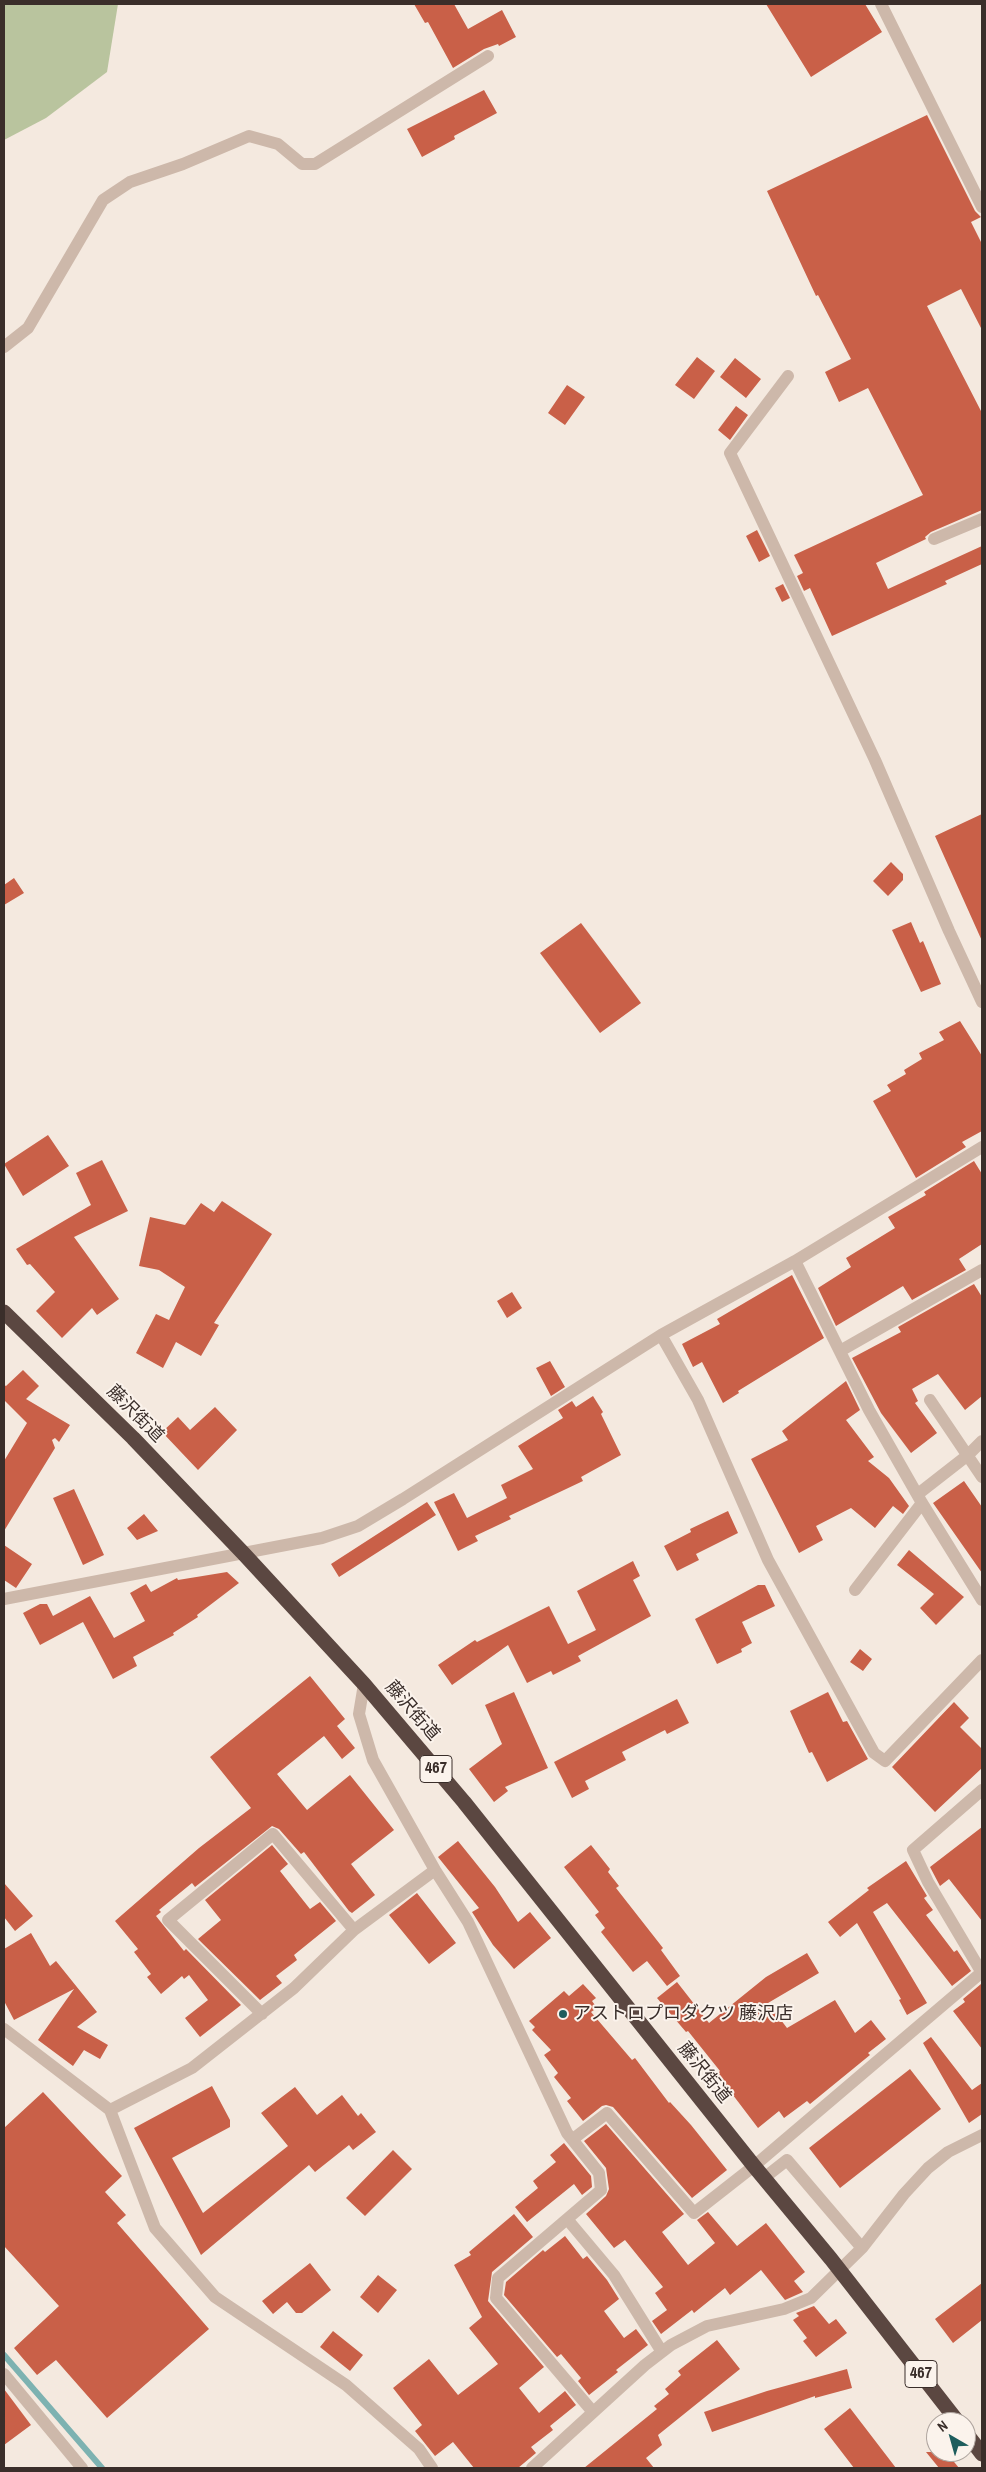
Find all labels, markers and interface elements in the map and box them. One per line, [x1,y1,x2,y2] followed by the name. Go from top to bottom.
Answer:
[102,1381,168,1447] street label: 藤沢街道
[380,1677,444,1745] street label: 藤沢街道
[420,1756,452,1782] road number: 467
[573,2003,793,2025] place label: アストロプロダクツ 藤沢店
[557,2008,569,2020] marker: アストロプロダクツ 藤沢店
[673,2038,735,2108] street label: 藤沢街道
[905,2360,937,2388] road number: 467
[926,2412,976,2462] north arrow
[934,2416,951,2436] text: N

